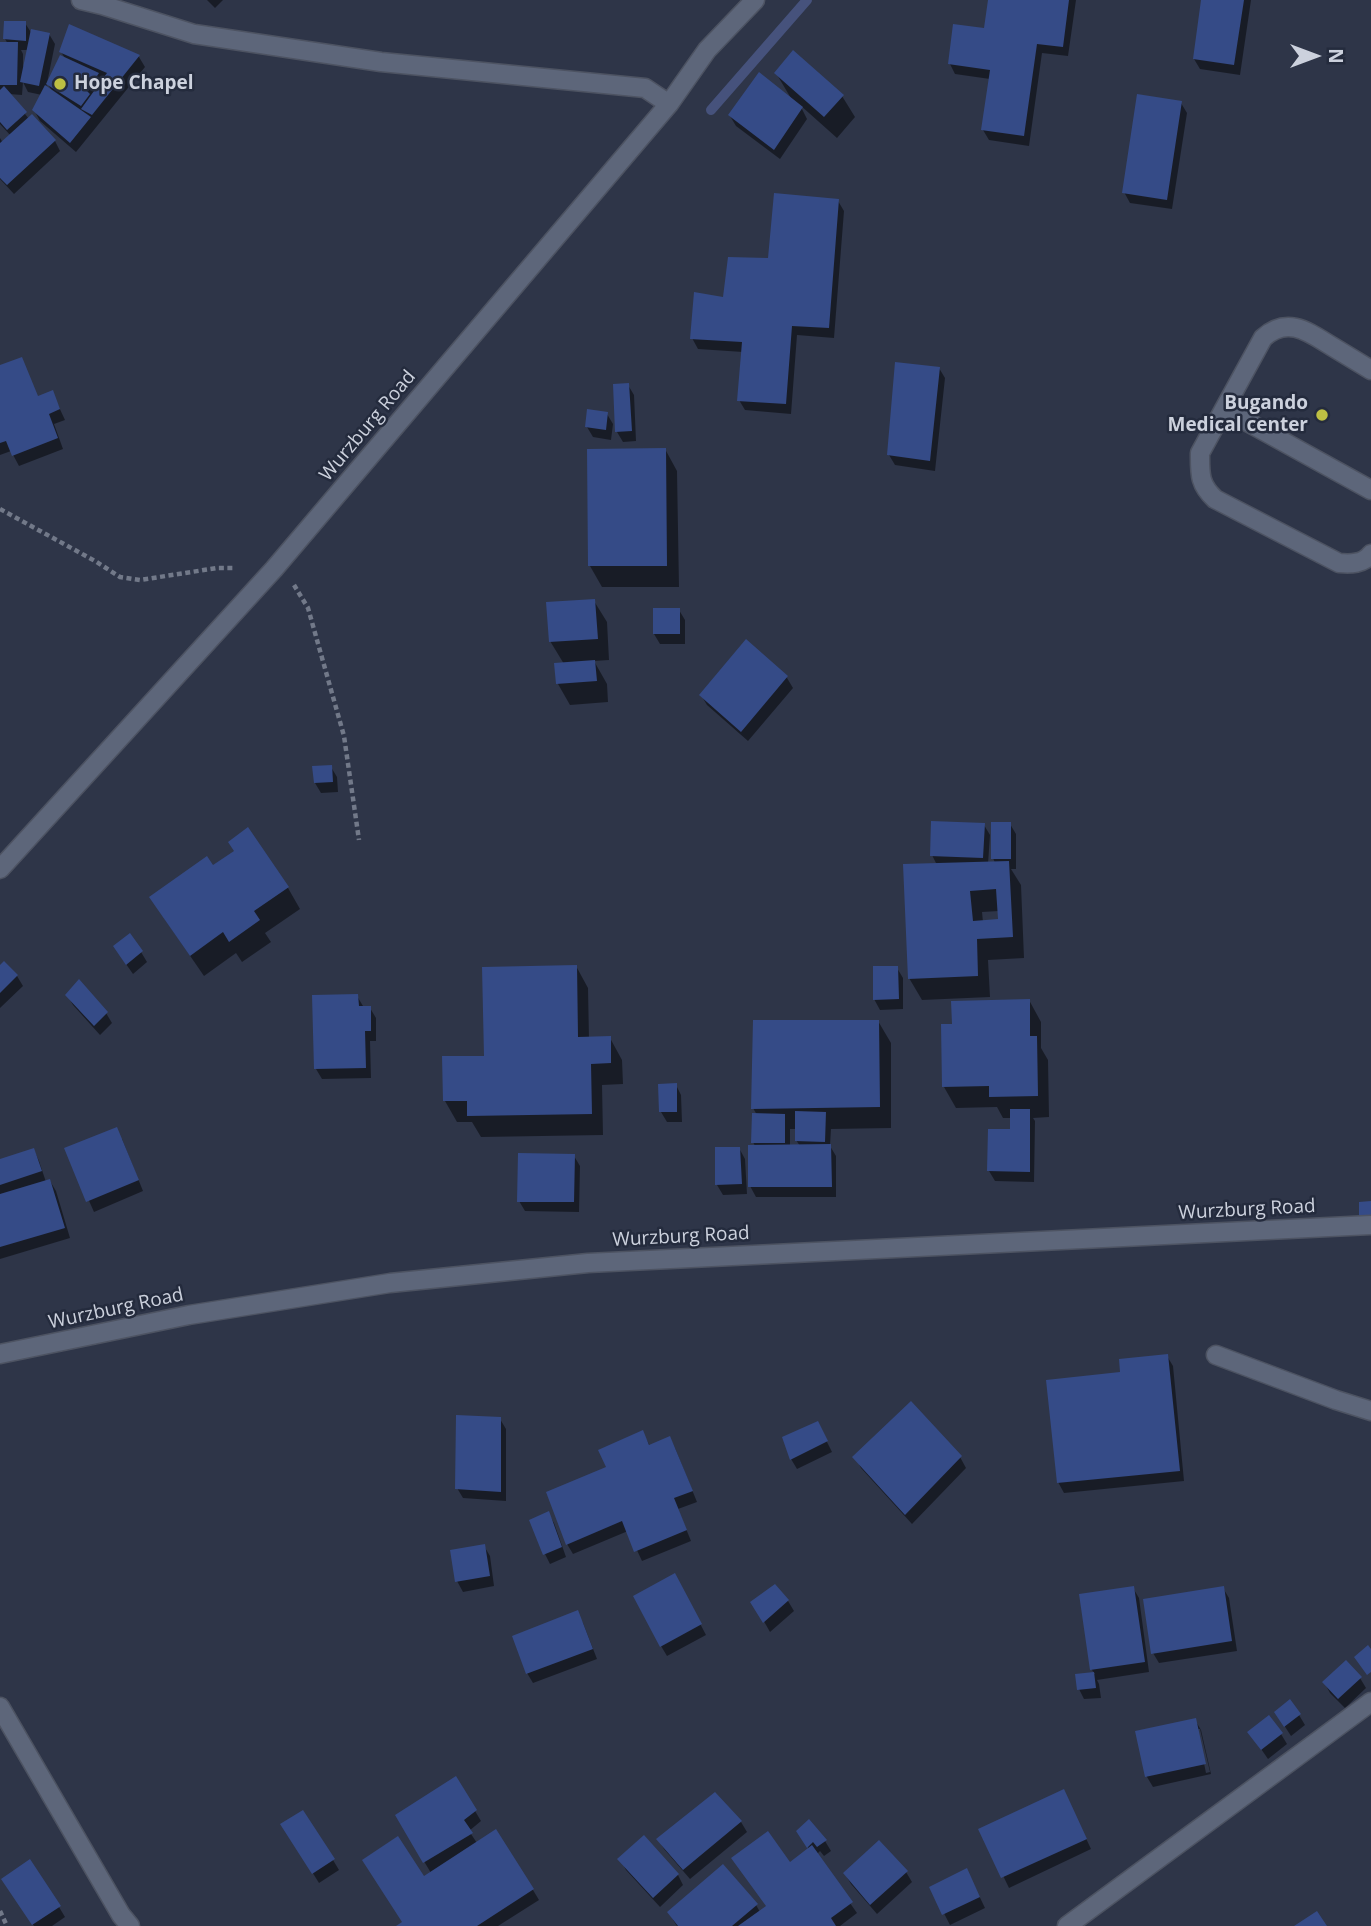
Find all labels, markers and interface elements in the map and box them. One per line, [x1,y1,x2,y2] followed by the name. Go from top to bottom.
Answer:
[1280,21,1350,91] north arrow
[1323,48,1349,64] text: N
[74,73,194,95] place label: Hope Chapel
[52,76,68,92] marker: Hope Chapel
[315,366,421,486] street label: Wurzburg Road
[1167,393,1308,437] place label: Bugando Medical center
[1314,407,1330,423] marker: Bugando Medical center
[1178,1195,1316,1225] street label: Wurzburg Road
[612,1222,750,1252] street label: Wurzburg Road
[46,1284,186,1334] street label: Wurzburg Road

